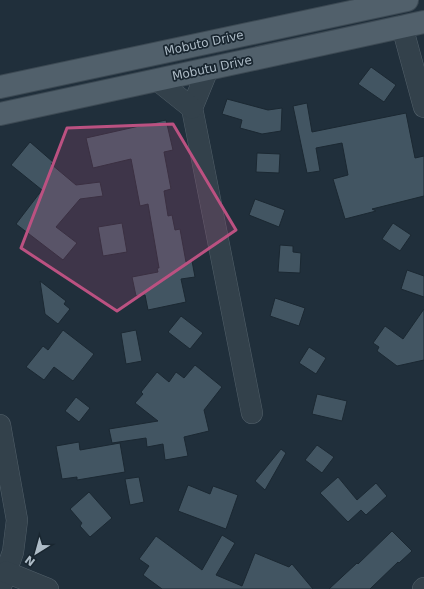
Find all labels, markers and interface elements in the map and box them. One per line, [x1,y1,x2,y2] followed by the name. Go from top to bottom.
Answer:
[163,28,245,58] street label: Mobuto Drive
[171,53,253,83] street label: Mobutu Drive
[16,533,56,573] north arrow
[23,553,38,569] text: N

